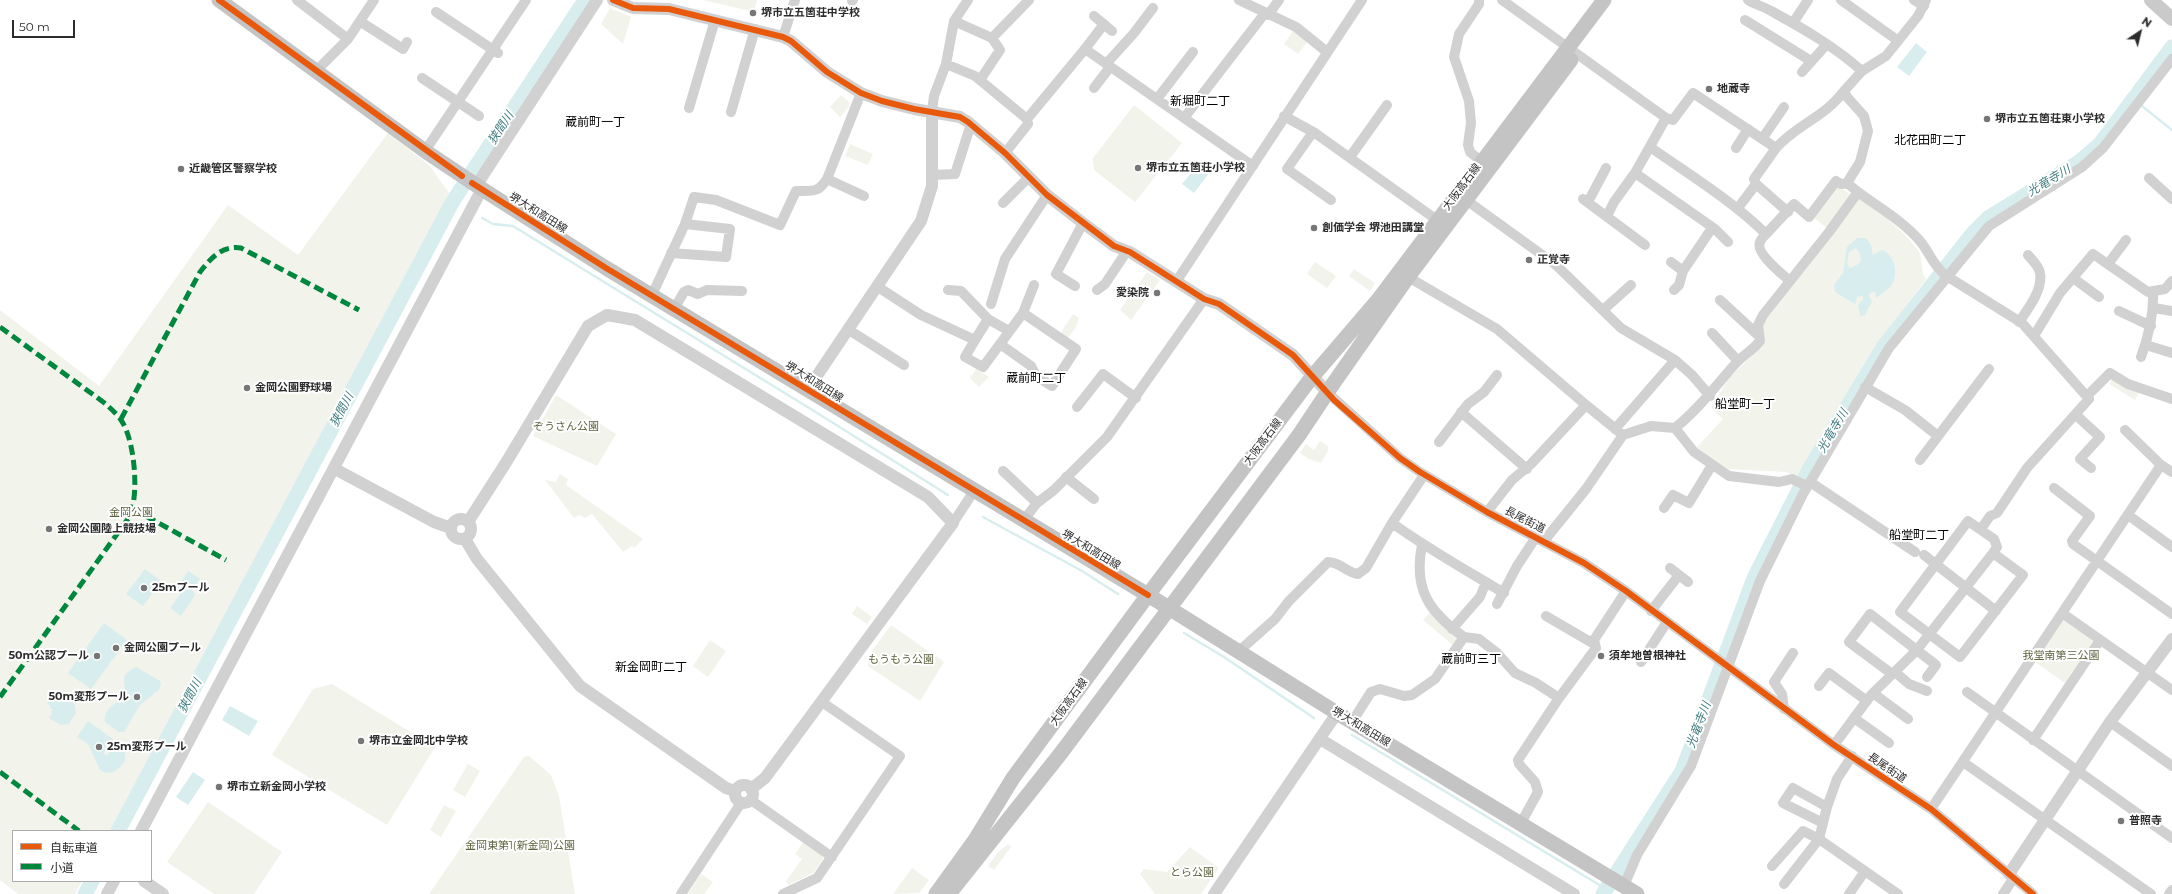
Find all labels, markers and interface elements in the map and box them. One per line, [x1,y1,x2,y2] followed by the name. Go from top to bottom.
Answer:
[761,6,860,20] place label: 堺市立五箇荘中学校
[748,8,758,18] marker: 堺市立五箇荘中学校
[14,12,77,38] scale bar
[2120,12,2160,52] north arrow
[2139,14,2155,30] text: N
[19,19,50,34] text: 50 m
[1717,82,1750,96] place label: 地蔵寺
[1704,84,1714,94] marker: 地蔵寺
[1170,94,1230,108] district label: 新堀町二丁
[485,109,517,147] water label: 狭間川
[1995,112,2105,126] place label: 堺市立五箇荘東小学校
[1982,114,1992,124] marker: 堺市立五箇荘東小学校
[565,115,625,129] district label: 蔵前町一丁
[1894,133,1966,147] district label: 北花田町二丁
[1146,161,1245,175] place label: 堺市立五箇荘小学校
[1440,161,1484,213] street label: 大阪高石線
[189,162,277,176] place label: 近畿管区警察学校
[2025,162,2073,200] water label: 光竜寺川
[1133,163,1143,173] marker: 堺市立五箇荘小学校
[176,164,186,174] marker: 近畿管区警察学校
[507,190,569,236] street label: 堺大和高田線
[1322,221,1424,235] place label: 創価学会 堺池田講堂
[1309,223,1319,233] marker: 創価学会 堺池田講堂
[1537,253,1570,267] place label: 正覚寺
[1524,255,1534,265] marker: 正覚寺
[1116,286,1149,300] place label: 愛染院
[1152,288,1162,298] marker: 愛染院
[783,359,845,405] street label: 堺大和高田線
[1006,371,1066,385] district label: 蔵前町二丁
[255,381,332,395] place label: 金岡公園野球場
[242,383,252,393] marker: 金岡公園野球場
[327,391,357,429] water label: 狭間川
[1715,397,1775,411] district label: 船堂町一丁
[1814,407,1852,455] water label: 光竜寺川
[1241,416,1285,468] street label: 大阪高石線
[533,420,599,434] park label: ぞうさん公園
[1502,504,1548,536] street label: 長尾街道
[109,506,153,520] park label: 金岡公園
[57,522,156,536] place label: 金岡公園陸上競技場
[44,524,54,534] marker: 金岡公園陸上競技場
[1059,527,1123,573] street label: 堺大和高田線
[1889,528,1949,542] district label: 船堂町二丁
[152,581,210,595] place label: 25mプール
[139,583,149,593] marker: 25mプール
[124,641,201,655] place label: 金岡公園プール
[111,643,121,653] marker: 金岡公園プール
[8,649,89,663] place label: 50m公認プール
[1609,649,1686,663] place label: 須牟地曽根神社
[2023,649,2099,663] park label: 我堂南第三公園
[92,651,102,661] marker: 50m公認プール
[1596,651,1606,661] marker: 須牟地曽根神社
[1441,652,1501,666] district label: 蔵前町三丁
[868,653,934,667] park label: もうもう公園
[615,660,687,674] district label: 新金岡町二丁
[1047,676,1091,728] street label: 大阪高石線
[175,677,205,715] water label: 狭間川
[48,690,129,704] place label: 50m変形プール
[132,692,142,702] marker: 50m変形プール
[1684,700,1714,750] water label: 光竜寺川
[1329,704,1393,750] street label: 堺大和高田線
[369,734,468,748] place label: 堺市立金岡北中学校
[356,736,366,746] marker: 堺市立金岡北中学校
[107,740,187,754] place label: 25m変形プール
[94,742,104,752] marker: 25m変形プール
[1865,750,1909,786] street label: 長尾街道
[227,780,326,794] place label: 堺市立新金岡小学校
[214,782,224,792] marker: 堺市立新金岡小学校
[2129,814,2162,828] place label: 普照寺
[2116,816,2126,826] marker: 普照寺
[12,830,152,882] legend
[465,839,575,853] park label: 金岡東第1(新金岡)公園
[50,840,98,855] text: 自転車道
[50,860,74,875] text: 小道
[1170,866,1214,880] park label: とら公園

